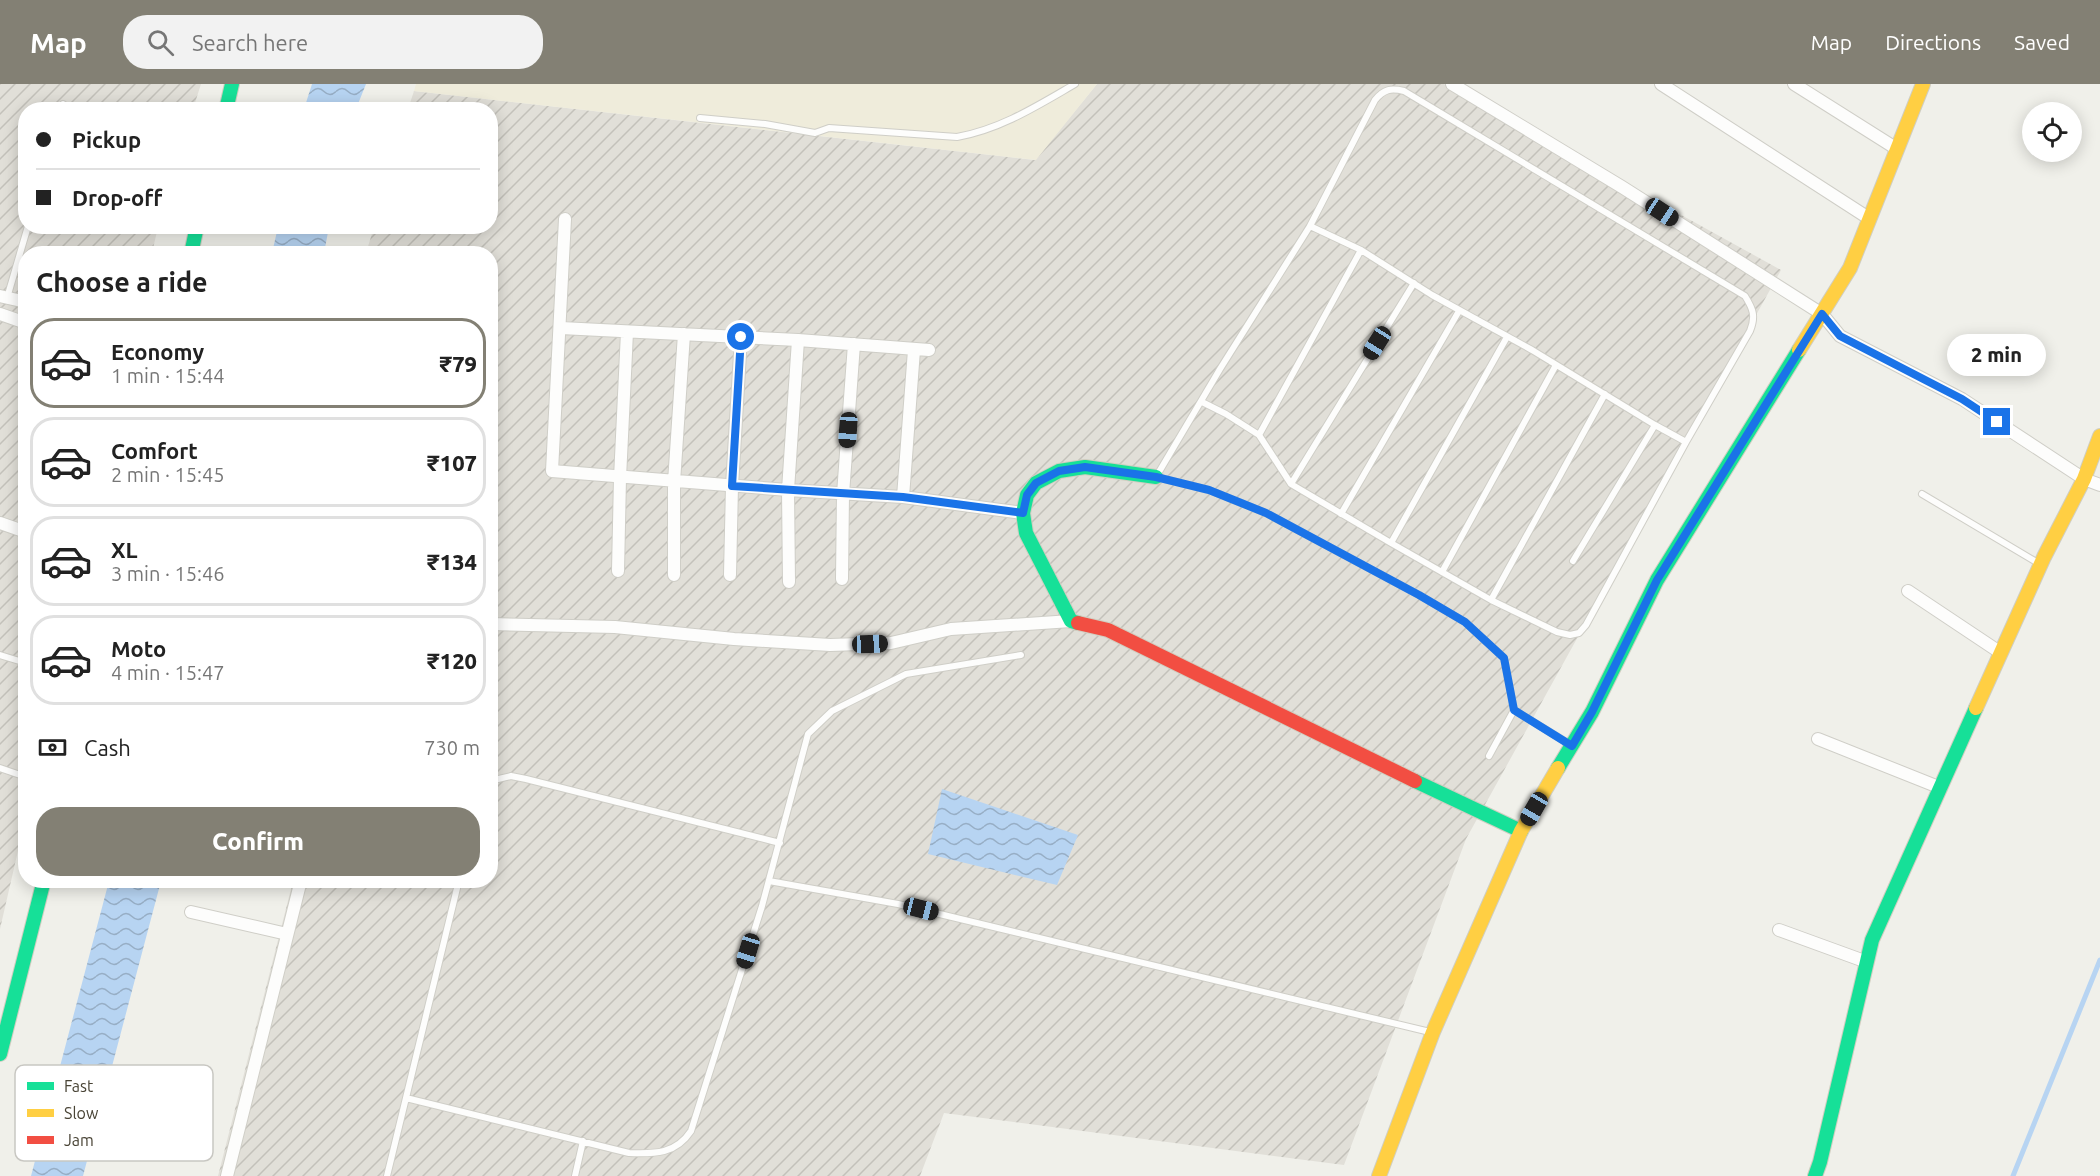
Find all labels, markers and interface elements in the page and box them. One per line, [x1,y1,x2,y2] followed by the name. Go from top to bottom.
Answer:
[123,15,543,69] search box
[144,26,177,59] icon: search
[30,27,87,58] text: Map
[192,30,308,55] text: Search here
[1811,30,1852,54] text: Map
[1885,30,1981,54] text: Directions
[2014,30,2070,54] text: Saved
[2022,102,2082,162] map controls
[2022,102,2082,162] button: locate
[72,127,141,152] text: Pickup
[72,185,162,210] text: Drop-off
[1642,195,1682,229] car
[36,267,208,297] text: Choose a ride
[727,323,754,350] route start
[1360,323,1394,363] car
[1948,335,2046,377] callout: 2 min
[39,336,93,390] icon: car
[111,339,204,364] text: Economy
[1971,343,2022,366] text: 2 min
[440,351,477,376] text: ₹79
[111,364,225,387] text: 1 min · 15:44
[1983,408,2010,435] route end
[838,411,858,449] car
[39,435,93,489] icon: car
[111,438,198,463] text: Comfort
[427,450,477,475] text: ₹107
[111,463,225,486] text: 2 min · 15:45
[39,534,93,588] icon: car
[111,537,138,562] text: XL
[427,549,477,574] text: ₹134
[111,562,225,585] text: 3 min · 15:46
[39,633,93,687] icon: car
[852,634,888,654] car
[111,636,166,661] text: Moto
[427,648,477,673] text: ₹120
[111,661,225,684] text: 4 min · 15:47
[36,731,69,764] icon: cash
[84,735,131,760] text: Cash
[424,736,480,759] text: 730 m
[1517,789,1551,829] car
[36,807,480,876] button: Confirm
[901,896,941,922] car
[734,931,762,971] car
[15,1065,213,1161] legend
[64,1077,94,1095] text: Fast
[64,1104,99,1122] text: Slow
[64,1131,94,1149] text: Jam

